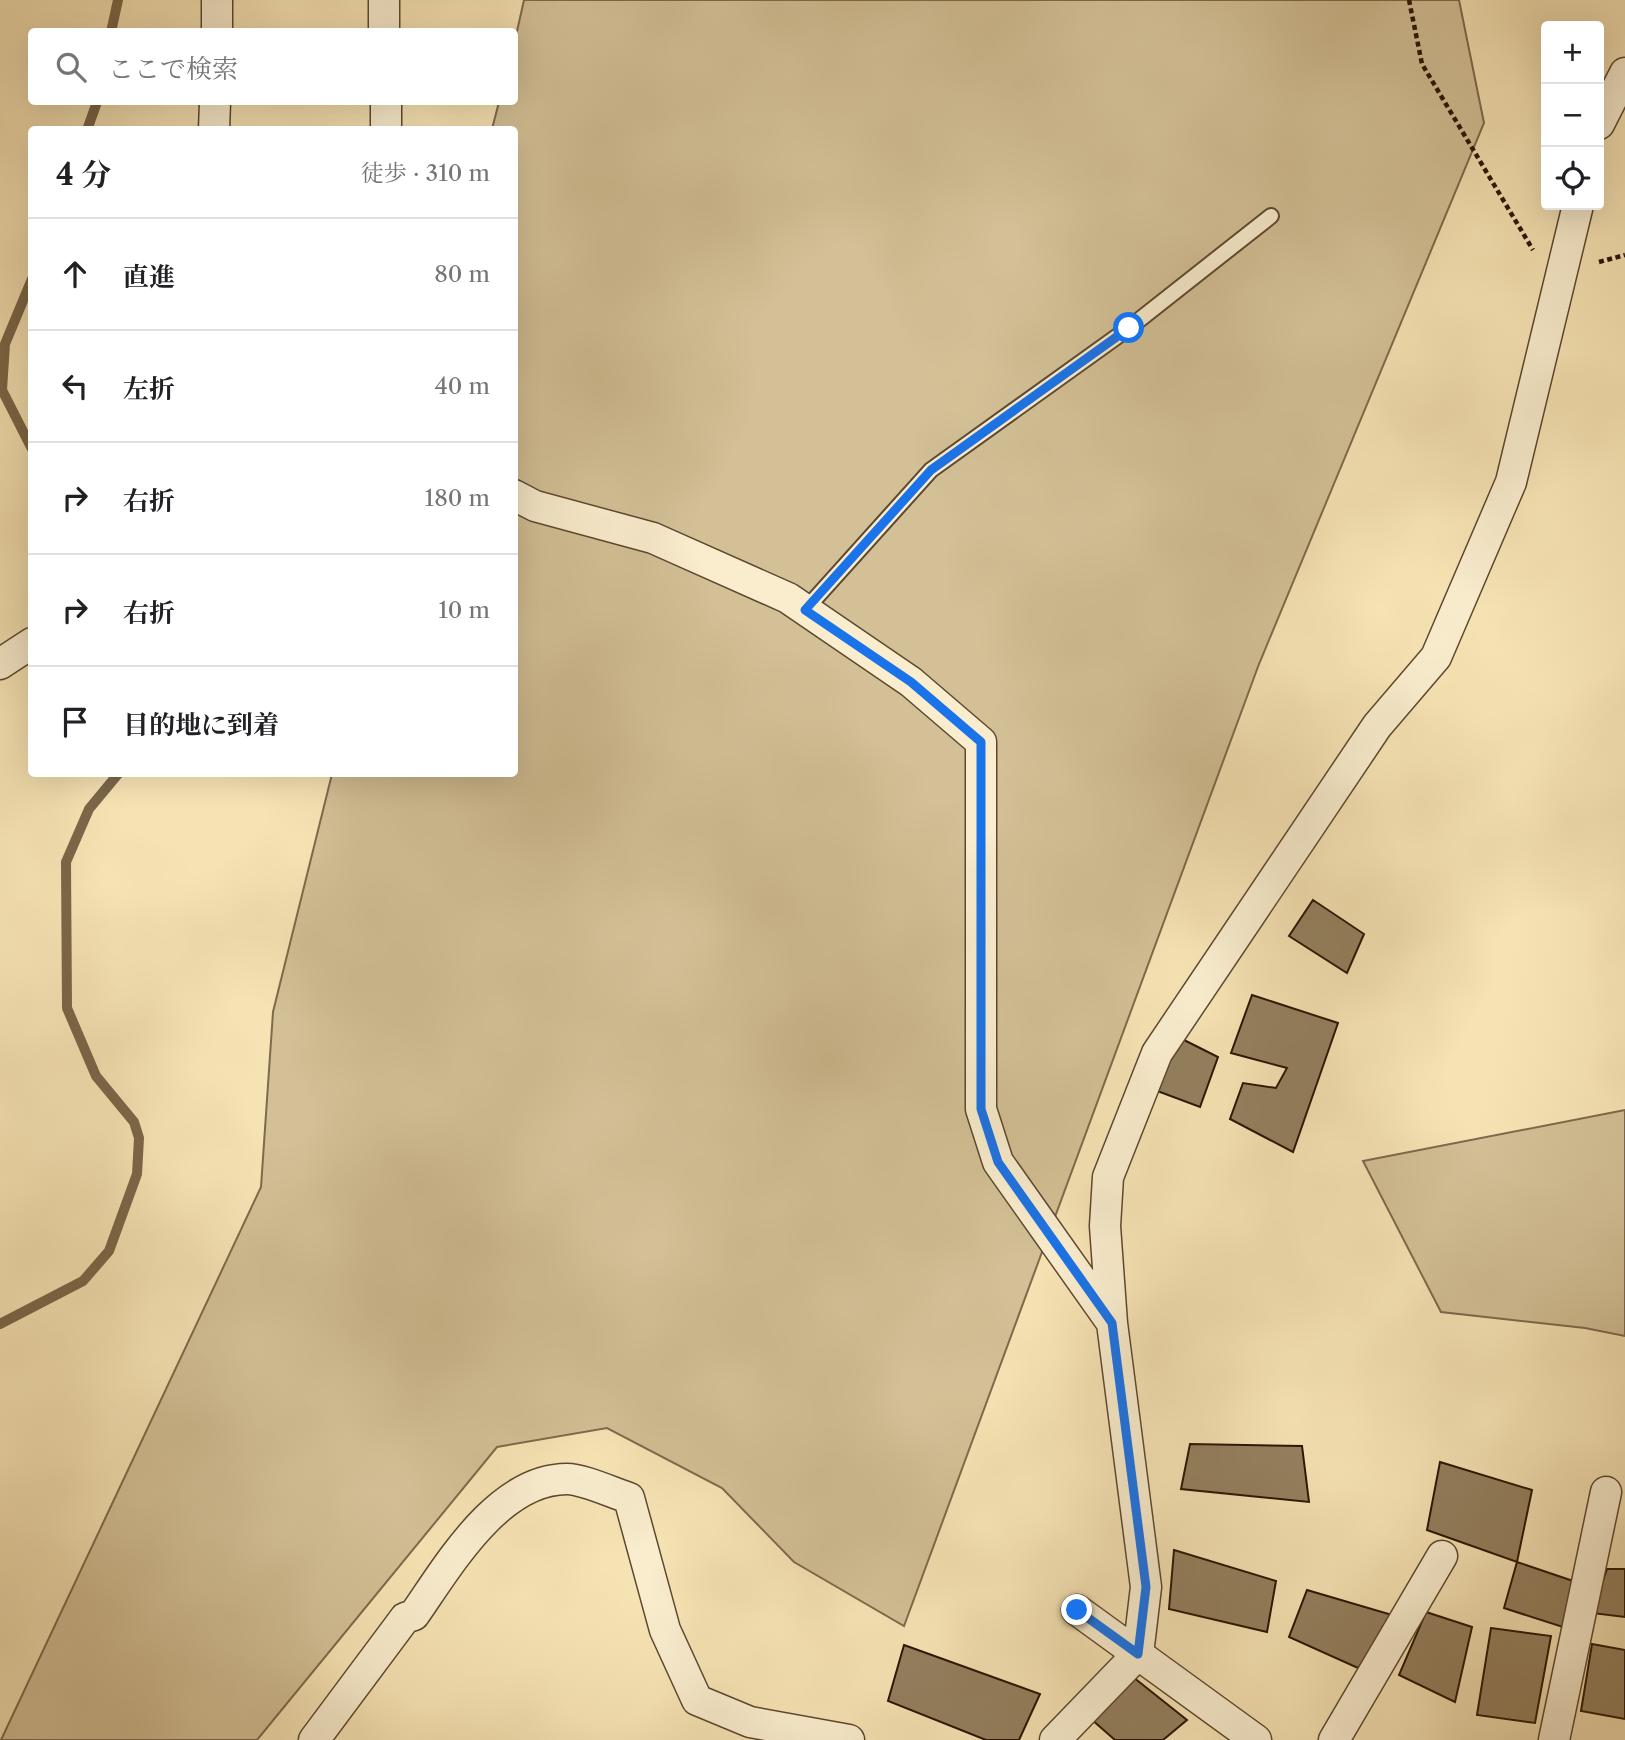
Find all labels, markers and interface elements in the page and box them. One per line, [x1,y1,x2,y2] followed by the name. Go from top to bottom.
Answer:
[1541,21,1604,210] map controls
[1541,21,1604,84] button: +
[28,28,518,105] search box
[52,48,90,86] icon: search
[108,53,238,85] text: ここで検索
[1541,84,1604,147] button: −
[1541,147,1604,210] button: locate
[56,156,111,193] text: 4 分
[361,159,490,187] text: 徒歩 · 310 m
[56,255,94,293] icon: ahead
[434,260,490,288] text: 80 m
[123,261,175,293] text: 直進
[1113,312,1144,343] route start
[56,367,94,405] icon: left
[435,372,490,400] text: 40 m
[123,373,175,405] text: 左折
[56,479,94,517] icon: right
[425,484,490,512] text: 180 m
[123,485,175,517] text: 右折
[56,591,94,629] icon: right
[438,596,490,624] text: 10 m
[123,597,175,629] text: 右折
[56,703,94,741] icon: arrive
[123,709,279,741] text: 目的地に到着
[1061,1594,1092,1625] route end

